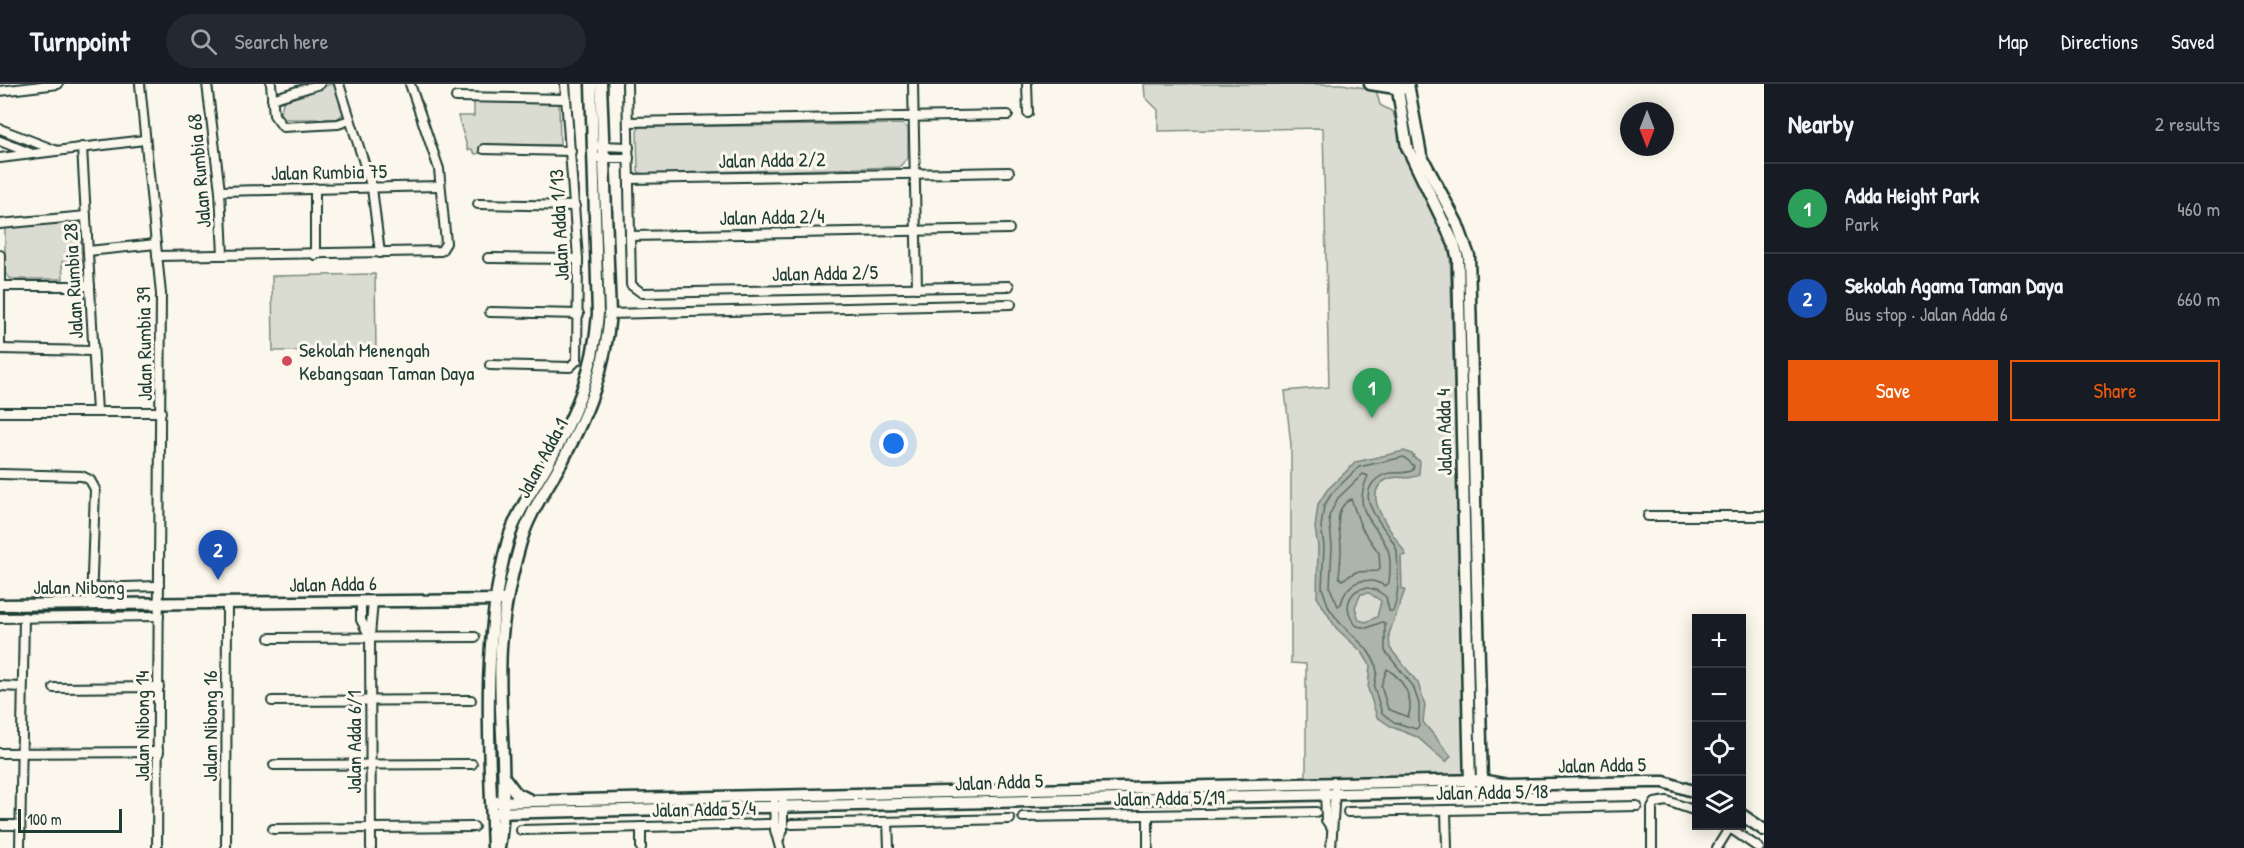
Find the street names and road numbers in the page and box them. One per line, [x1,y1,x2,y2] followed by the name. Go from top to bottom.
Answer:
[180,113,217,229] street label: Jalan Rumbia 68
[718,145,826,174] street label: Jalan Adda 2/2
[271,157,388,186] street label: Jalan Rumbia 75
[542,168,575,282] street label: Jalan Adda 1/13
[719,202,825,231] street label: Jalan Adda 2/4
[56,222,89,340] street label: Jalan Rumbia 28
[772,258,879,287] street label: Jalan Adda 2/5
[129,287,158,401] street label: Jalan Rumbia 39
[1429,388,1458,476] street label: Jalan Adda 4
[509,413,574,503] street label: Jalan Adda 1
[289,569,377,598] street label: Jalan Adda 6
[33,573,125,600] street label: Jalan Nibong
[196,670,223,782] street label: Jalan Nibong 16
[128,671,155,781] street label: Jalan Nibong 14
[340,690,367,794] street label: Jalan Adda 6/1
[1558,750,1647,779] street label: Jalan Adda 5
[954,766,1044,797] street label: Jalan Adda 5
[1435,777,1549,806] street label: Jalan Adda 5/18
[1113,783,1225,812] street label: Jalan Adda 5/19
[652,794,756,823] street label: Jalan Adda 5/4

